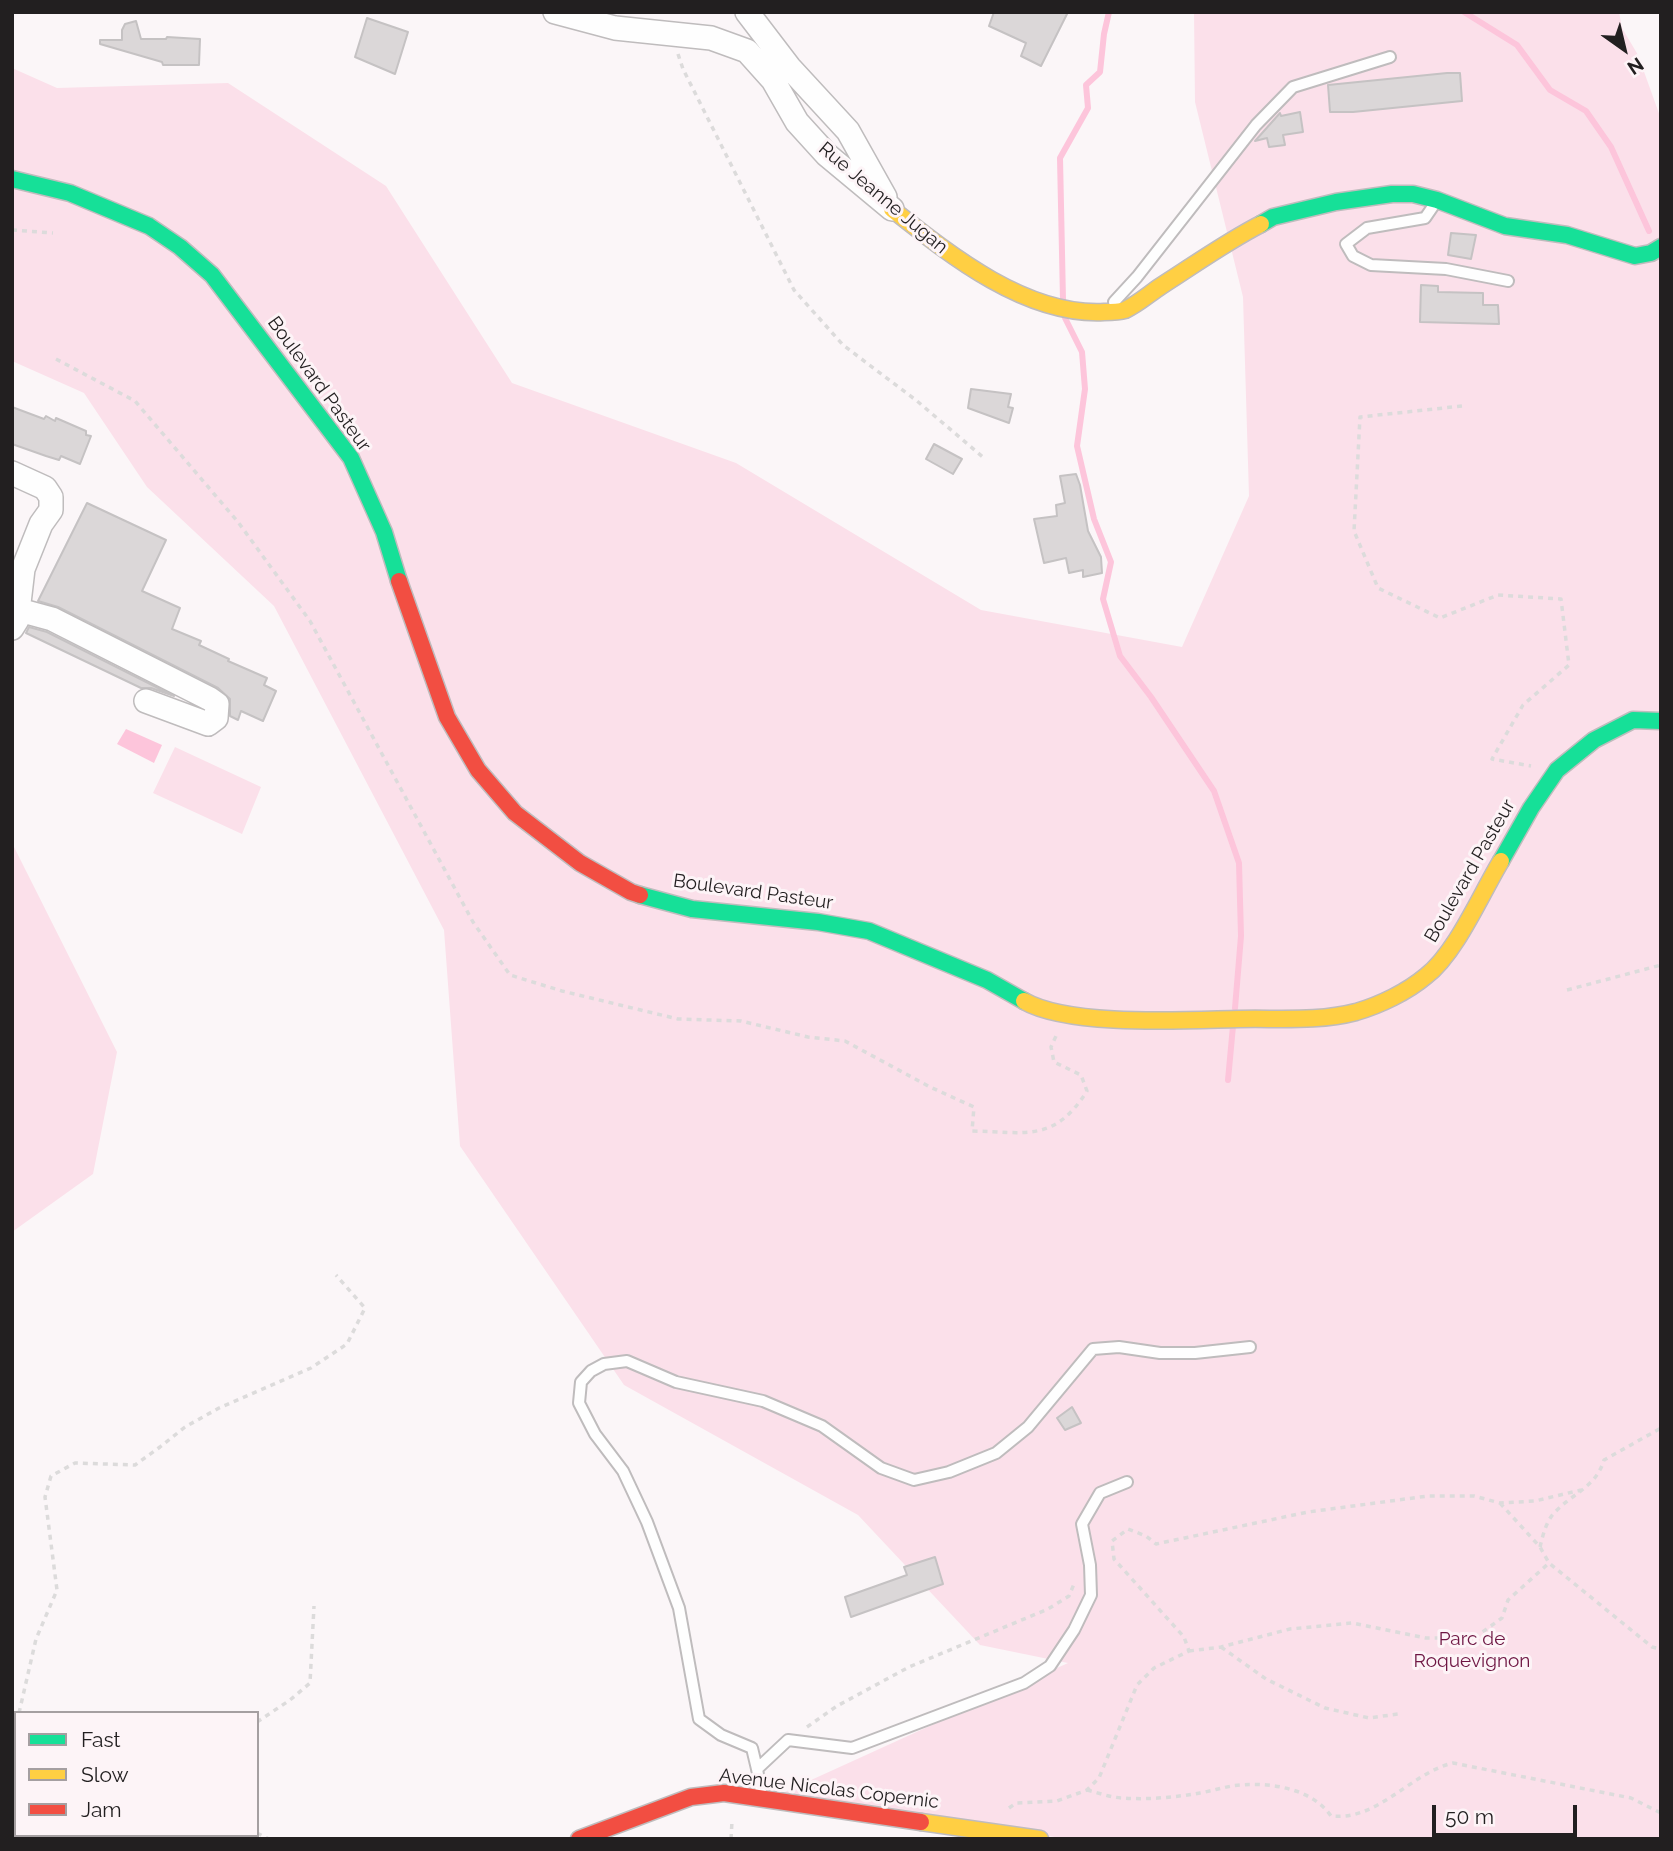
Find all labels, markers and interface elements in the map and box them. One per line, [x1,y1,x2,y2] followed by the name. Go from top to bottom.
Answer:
[1589,14,1659,84] north arrow
[1624,53,1648,80] text: N
[814,137,952,259] street label: Rue Jeanne Jugan
[262,312,376,456] street label: Boulevard Pasteur
[1420,796,1520,946] street label: Boulevard Pasteur
[672,869,834,915] street label: Boulevard Pasteur
[1414,1628,1530,1672] park label: Parc de Roquevignon
[14,1711,259,1837] legend
[81,1727,121,1752] text: Fast
[81,1762,129,1787] text: Slow
[718,1764,940,1814] street label: Avenue Nicolas Copernic
[1435,1792,1580,1836] scale bar
[81,1797,122,1822] text: Jam
[1445,1804,1494,1829] text: 50 m

